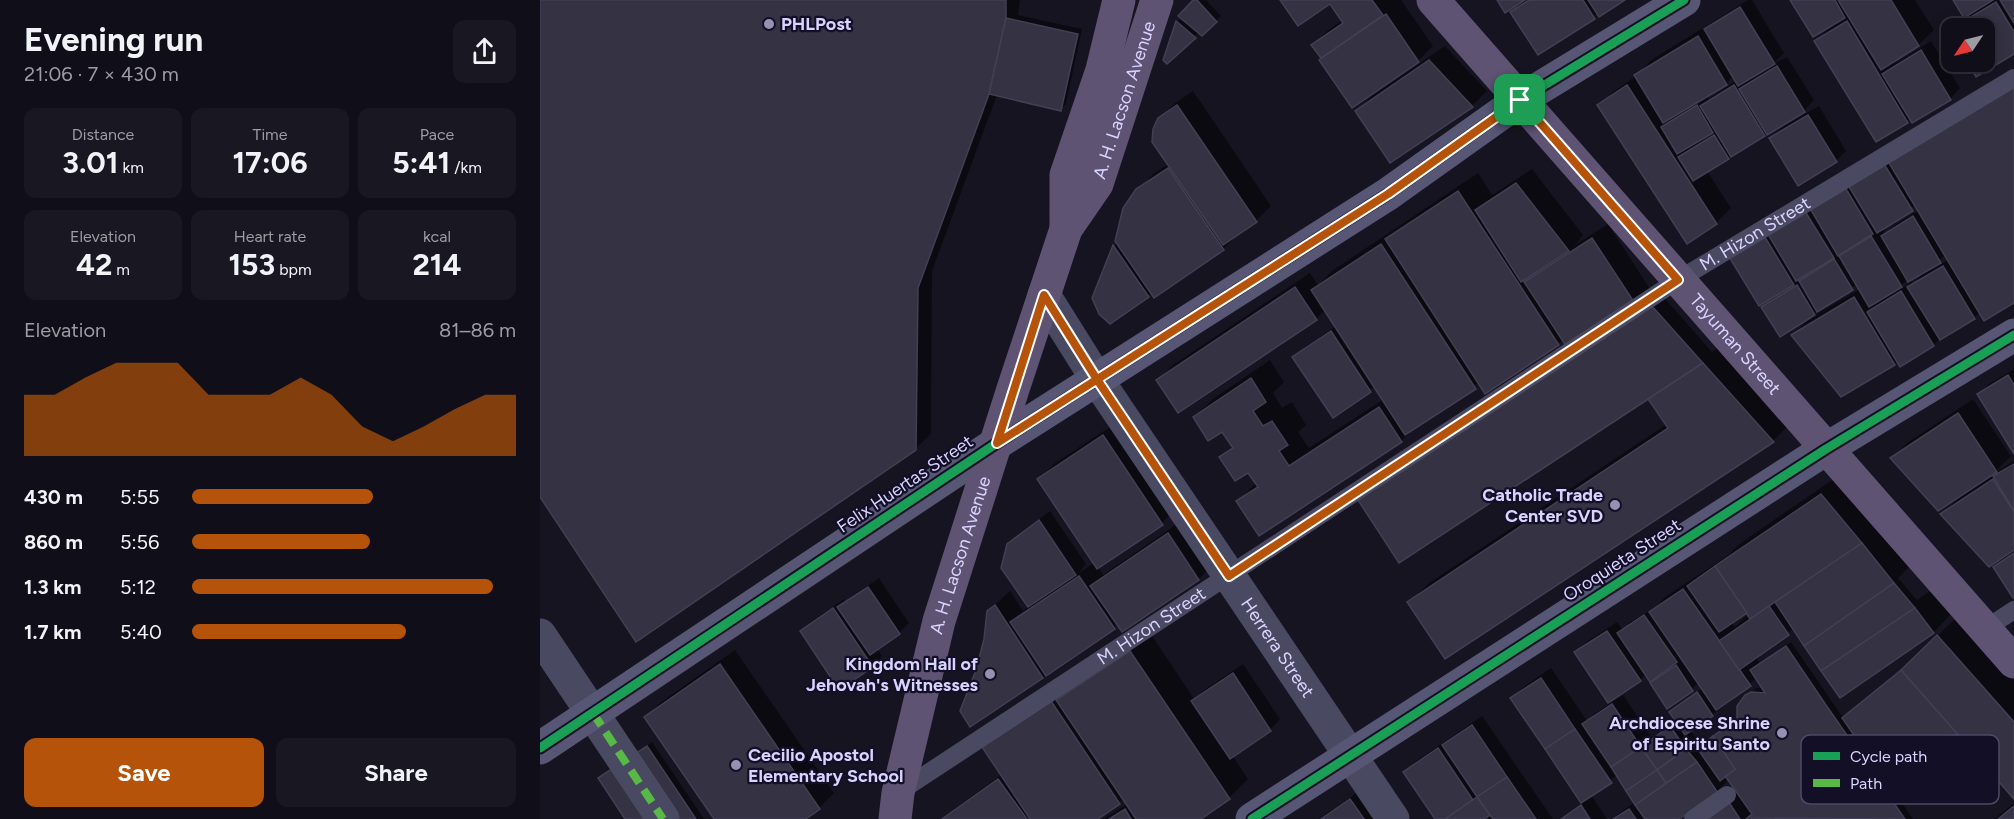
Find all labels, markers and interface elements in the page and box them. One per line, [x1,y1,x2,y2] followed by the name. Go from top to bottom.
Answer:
[781,13,852,35] place label: PHLPost
[762,17,776,31] marker: PHLPost
[1088,18,1160,182] street label: A. H. Lacson Avenue
[1941,18,1995,72] north arrow
[1941,18,1995,72] map controls
[24,20,203,59] text: Evening run
[453,20,516,83] button: share
[24,62,179,86] text: 21:06 · 7 × 430 m
[1494,74,1545,125] pin
[1503,83,1536,116] icon: arrive
[72,125,134,144] text: Distance
[253,125,287,144] text: Time
[420,125,454,144] text: Pace
[62,144,118,181] text: 3.01
[232,144,308,181] text: 17:06
[392,144,450,181] text: 5:41
[118,158,144,177] text: km
[450,158,482,177] text: /km
[1696,192,1815,275] street label: M. Hizon Street
[70,227,136,246] text: Elevation
[234,227,306,246] text: Heart rate
[423,227,451,246] text: kcal
[76,246,112,283] text: 42
[228,246,275,283] text: 153
[412,246,462,283] text: 214
[112,260,130,279] text: m
[275,260,312,279] text: bpm
[1685,289,1785,399] street label: Tayuman Street
[24,318,106,342] text: Elevation
[439,318,516,342] text: 81–86 m
[833,430,977,538] street label: Felix Huertas Street
[925,473,996,637] street label: A. H. Lacson Avenue
[1482,484,1603,527] place label: Catholic Trade Center SVD
[24,485,83,509] text: 430 m
[120,485,160,509] text: 5:55
[1608,498,1622,512] marker: Catholic Trade Center SVD
[1559,514,1685,606] street label: Oroquieta Street
[24,530,83,554] text: 860 m
[120,530,159,554] text: 5:56
[24,575,81,599] text: 1.3 km
[120,575,156,599] text: 5:12
[1093,582,1210,670] street label: M. Hizon Street
[1236,594,1319,702] street label: Herrera Street
[24,620,81,644] text: 1.7 km
[120,620,162,644] text: 5:40
[806,653,979,696] place label: Kingdom Hall of Jehovah's Witnesses
[983,667,997,681] marker: Kingdom Hall of Jehovah's Witnesses
[1609,712,1770,755] place label: Archdiocese Shrine of Espiritu Santo
[1775,726,1789,740] marker: Archdiocese Shrine of Espiritu Santo
[1801,735,1999,804] legend
[24,738,264,807] button: Save
[276,738,516,807] button: Share
[748,744,903,787] place label: Cecilio Apostol Elementary School
[1850,747,1927,766] text: Cycle path
[729,758,743,772] marker: Cecilio Apostol Elementary School
[1850,774,1882,793] text: Path

